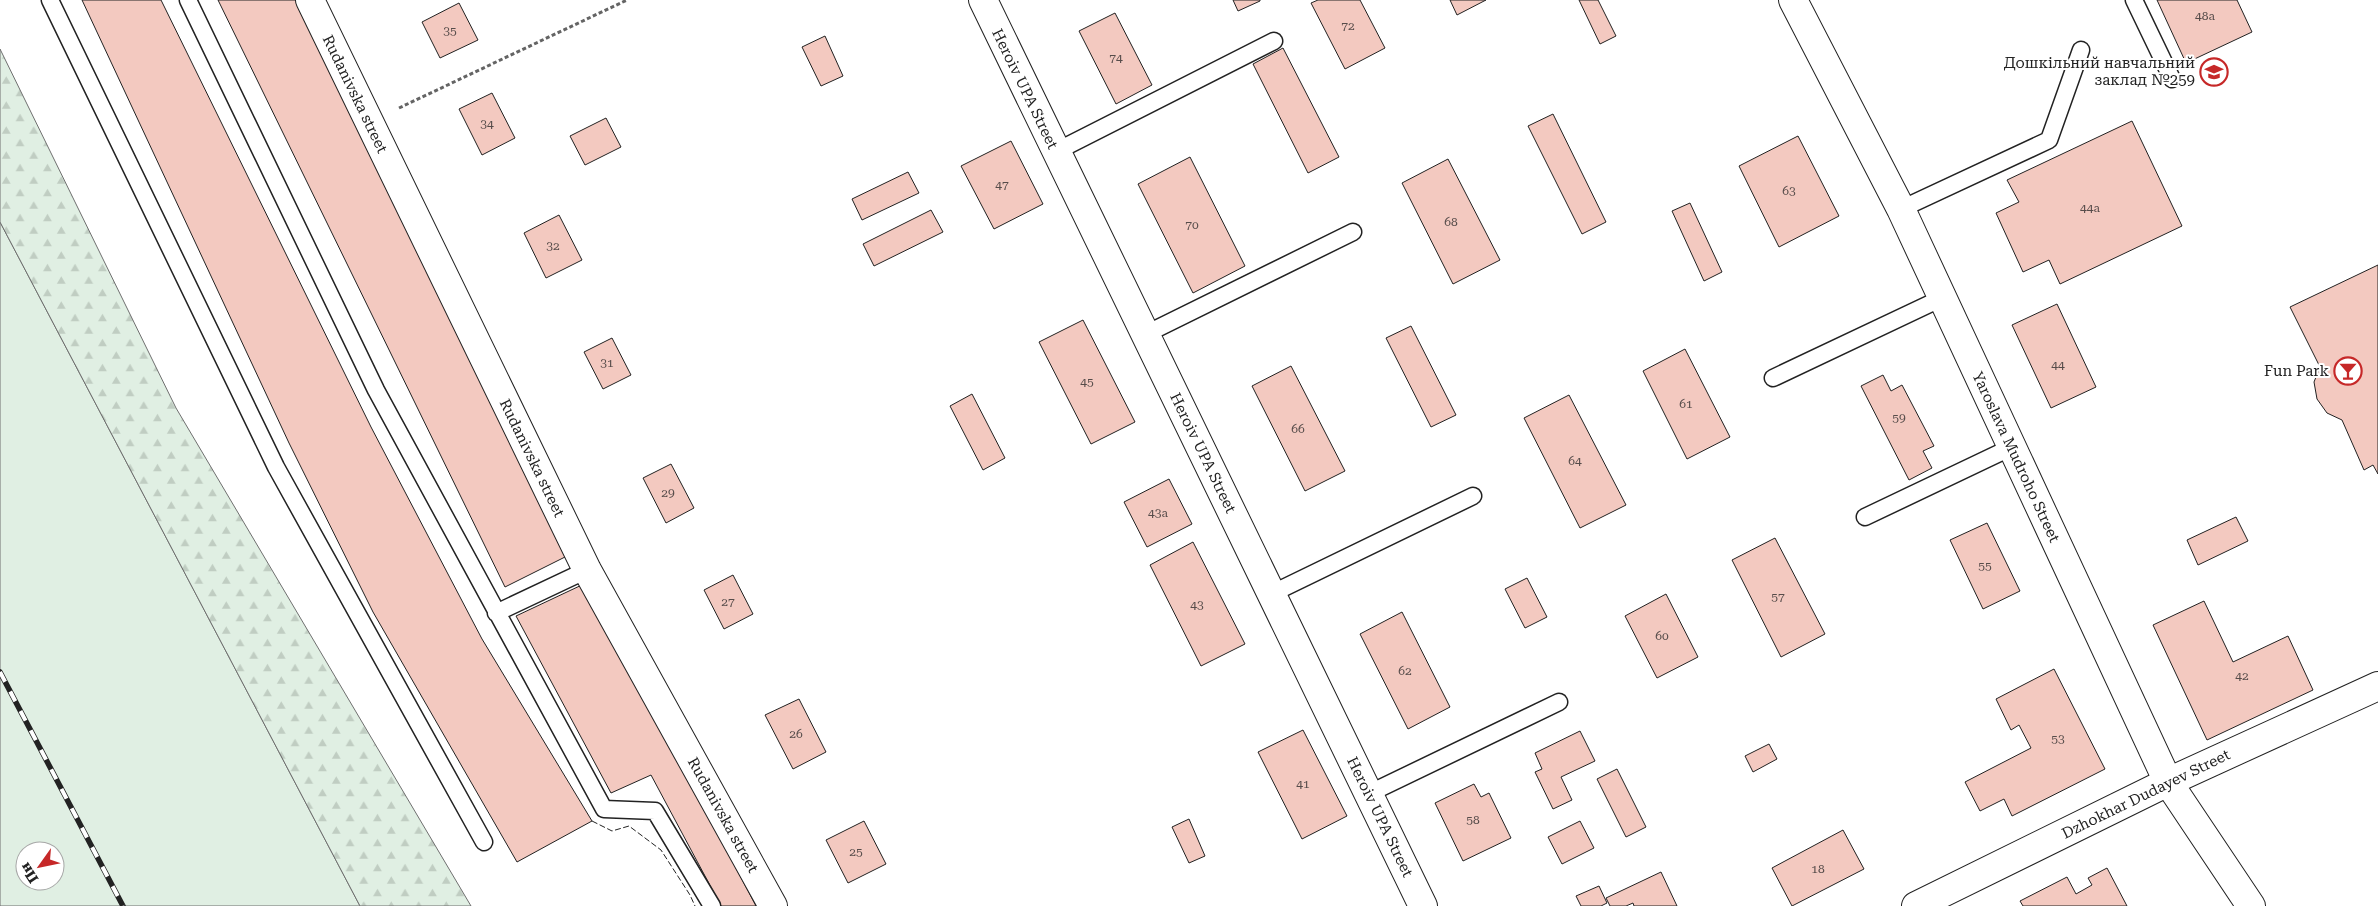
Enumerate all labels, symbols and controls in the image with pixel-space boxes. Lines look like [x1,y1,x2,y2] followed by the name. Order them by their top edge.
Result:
[2195,9,2215,23] house number: 48а
[1341,19,1355,33] house number: 72
[443,24,457,38] house number: 35
[988,26,1062,152] street label: Heroiv UPA Street
[319,32,392,156] street label: Rudanivska street
[1109,51,1123,65] house number: 74
[2004,54,2195,89] place label: Дошкільний навчальний заклад №259
[2199,57,2229,87] school or university icon: Дошкільний навчальний заклад №259
[480,117,494,131] house number: 34
[995,178,1009,192] house number: 47
[1782,184,1796,198] house number: 63
[2080,201,2100,215] house number: 44а
[1444,215,1458,229] house number: 68
[1185,218,1199,232] house number: 70
[546,239,560,253] house number: 32
[600,356,614,370] house number: 31
[2333,356,2363,386] bar icon: Fun Park
[2051,358,2065,372] house number: 44
[2264,362,2329,380] place label: Fun Park
[1968,369,2064,546] street label: Yaroslava Mudroho Street
[1080,375,1094,389] house number: 45
[1166,390,1240,516] street label: Heroiv UPA Street
[496,396,569,520] street label: Rudanivska street
[1679,397,1693,411] house number: 61
[1892,411,1906,425] house number: 59
[1291,422,1305,436] house number: 66
[1568,454,1582,468] house number: 64
[661,486,675,500] house number: 29
[1148,506,1168,520] house number: 43а
[1978,559,1992,573] house number: 55
[1771,590,1785,604] house number: 57
[721,595,735,609] house number: 27
[1190,598,1204,612] house number: 43
[1655,629,1669,643] house number: 60
[1398,664,1412,678] house number: 62
[2235,669,2249,683] house number: 42
[789,727,803,741] house number: 26
[2051,732,2065,746] house number: 53
[2059,745,2233,843] street label: Dzhokhar Dudayev Street
[684,754,762,876] street label: Rudanivska street
[1343,754,1417,880] street label: Heroiv UPA Street
[1296,777,1310,791] house number: 41
[1466,813,1480,827] house number: 58
[15,841,65,891] north arrow
[849,845,863,859] house number: 25
[16,859,42,886] text: Пн
[1811,862,1825,876] house number: 18

